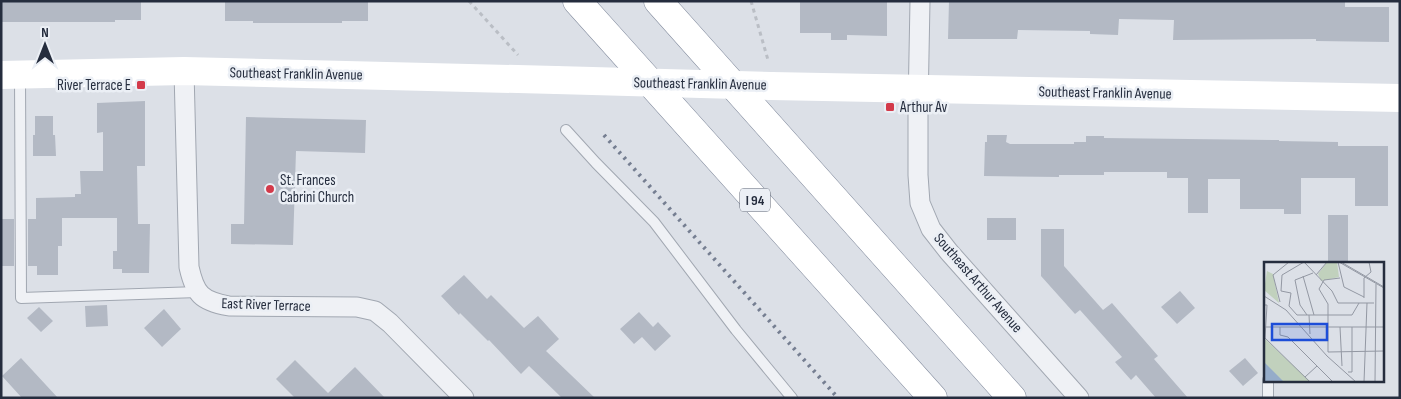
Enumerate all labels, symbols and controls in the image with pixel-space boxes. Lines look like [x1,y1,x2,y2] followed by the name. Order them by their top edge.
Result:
[20,20,70,70] north arrow
[41,24,49,41] text: N
[229,63,363,85] street label: Southeast Franklin Avenue
[633,73,767,95] street label: Southeast Franklin Avenue
[57,76,131,95] place label: River Terrace E
[135,79,147,91] marker: River Terrace E
[1038,82,1172,104] street label: Southeast Franklin Avenue
[899,98,947,117] place label: Arthur Av
[884,101,896,113] marker: Arthur Av
[280,171,354,207] place label: St. Frances Cabrini Church
[264,183,276,195] marker: St. Frances Cabrini Church
[740,188,770,212] road number: I 94
[930,229,1026,337] street label: Southeast Arthur Avenue
[1264,262,1384,382] inset map
[221,294,311,316] street label: East River Terrace

